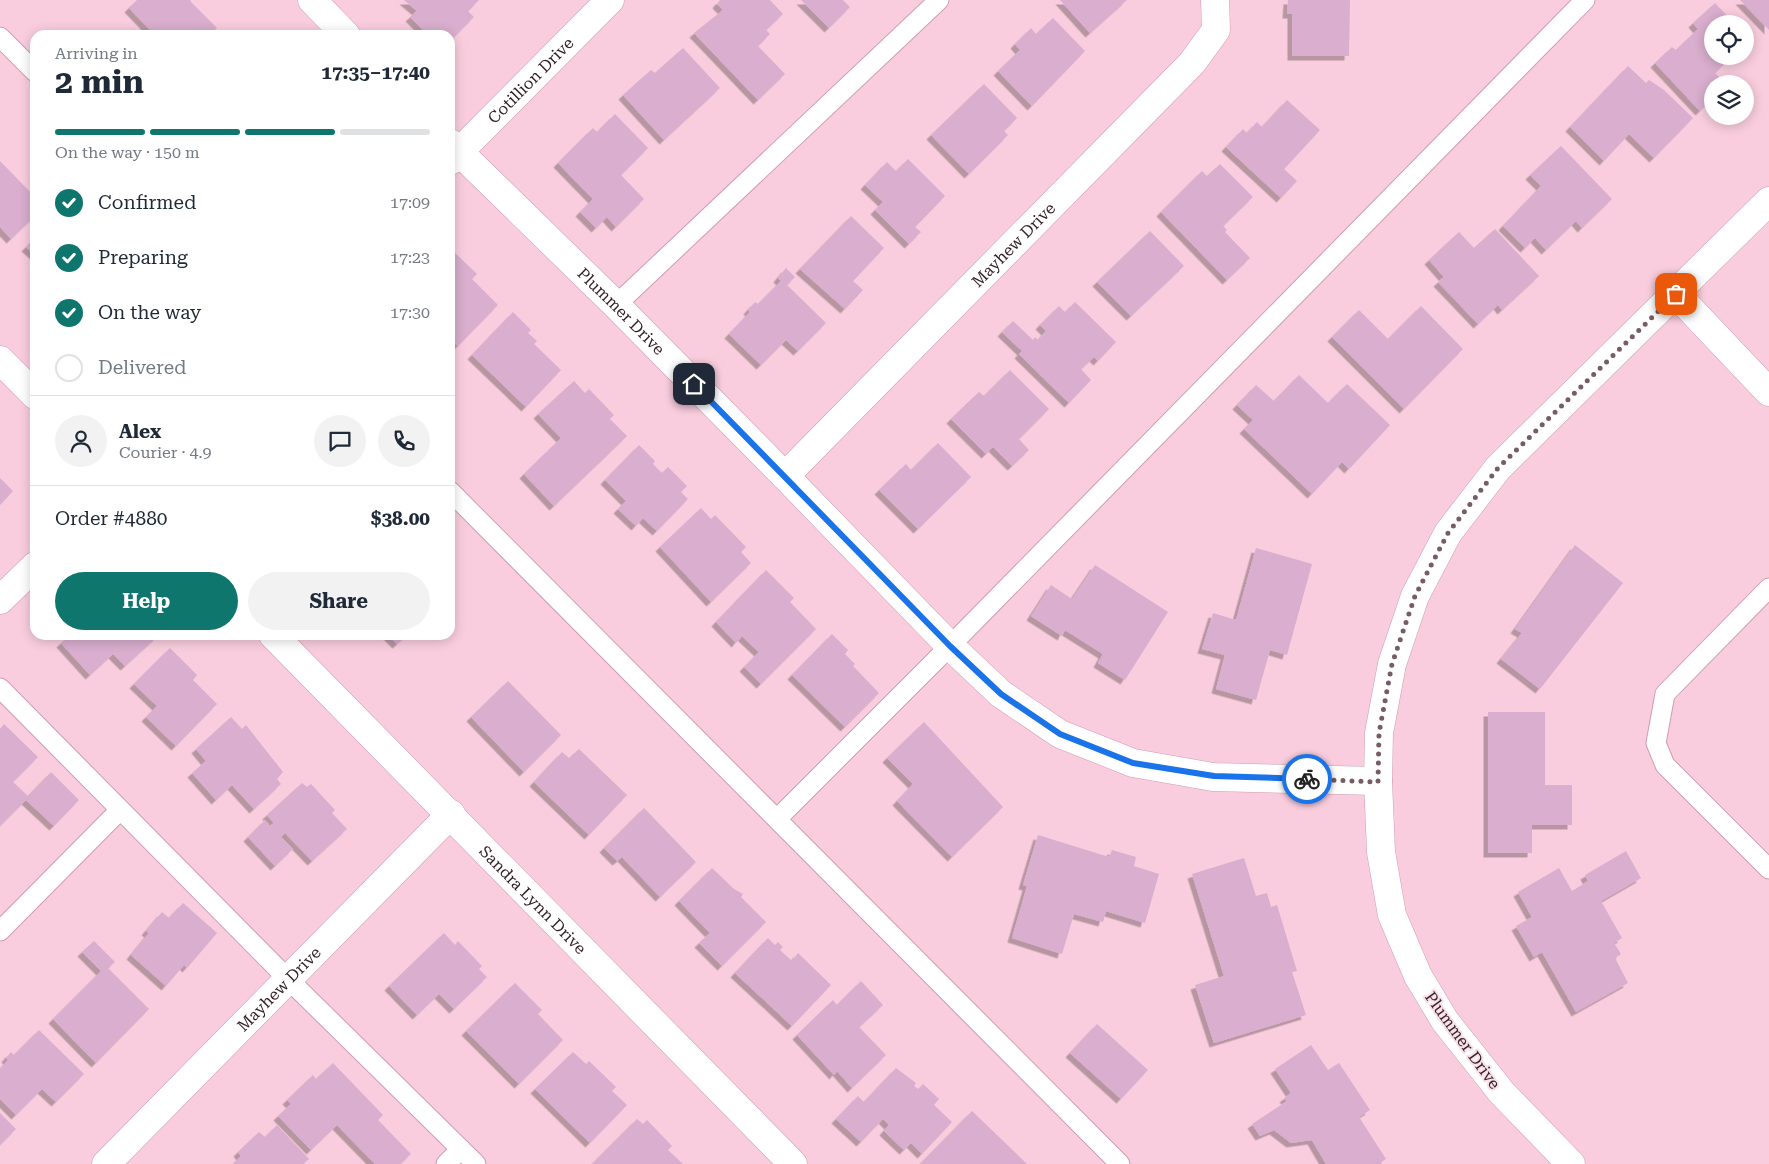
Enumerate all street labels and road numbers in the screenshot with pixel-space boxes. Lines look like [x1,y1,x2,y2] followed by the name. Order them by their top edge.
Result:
[484,33,578,127] street label: Cotillion Drive
[968,199,1059,291] street label: Mayhew Drive
[573,264,669,359] street label: Plummer Drive
[475,842,590,958] street label: Sandra Lynn Drive
[233,943,325,1035] street label: Mayhew Drive
[1421,988,1504,1093] street label: Plummer Drive

